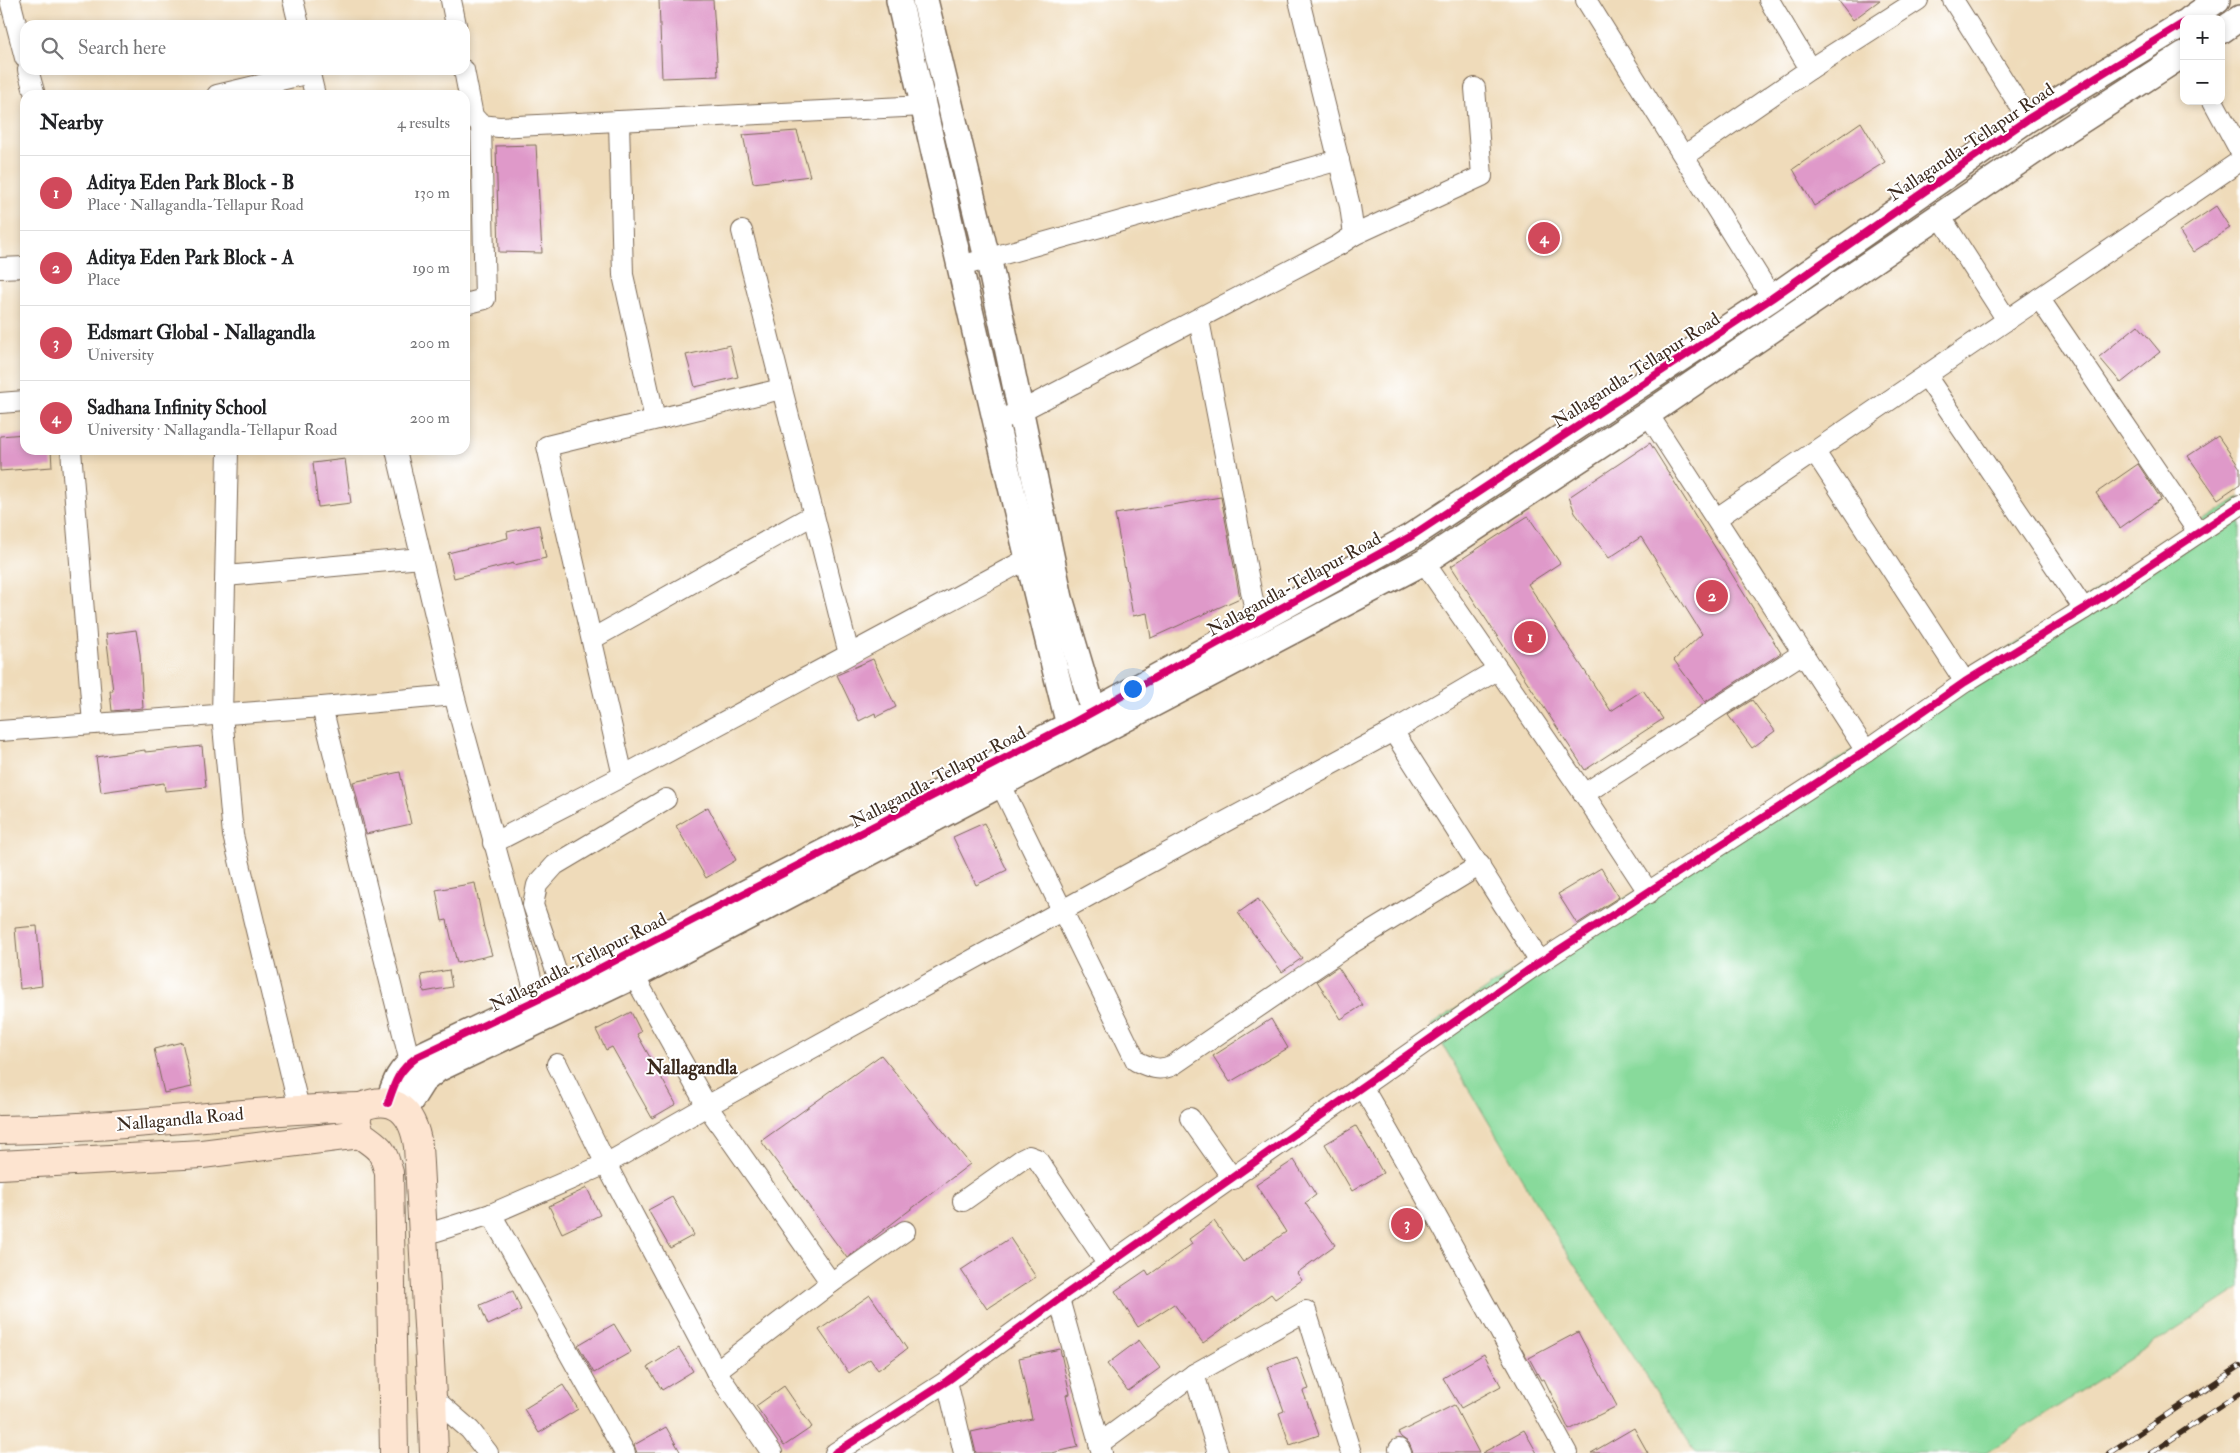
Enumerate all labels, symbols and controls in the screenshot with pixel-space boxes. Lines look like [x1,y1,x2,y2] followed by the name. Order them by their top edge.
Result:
[2180,15,2225,105] map controls
[2180,15,2225,60] button: +
[20,20,470,75] search box
[38,34,66,62] icon: search
[78,36,166,60] text: Search here
[2180,60,2225,105] button: −
[1884,78,2059,207] street label: Nallagandla-Tellapur Road
[40,109,103,136] text: Nearby
[397,113,450,133] text: 4 results
[87,171,295,195] text: Aditya Eden Park Block - B
[53,183,59,203] text: 1
[414,183,450,203] text: 130 m
[87,195,304,215] text: Place · Nallagandla-Tellapur Road
[1528,219,1560,257] pin: 4
[87,246,294,270] text: Aditya Eden Park Block - A
[52,258,60,278] text: 2
[412,258,450,278] text: 190 m
[87,270,120,290] text: Place
[1548,307,1725,433] street label: Nallagandla-Tellapur Road
[87,321,315,345] text: Edsmart Global - Nallagandla
[53,333,59,353] text: 3
[410,333,450,353] text: 200 m
[87,345,154,365] text: University
[87,396,267,420] text: Sadhana Infinity School
[52,408,60,428] text: 4
[410,408,450,428] text: 200 m
[87,420,337,440] text: University · Nallagandla-Tellapur Road
[1203,527,1385,642] street label: Nallagandla-Tellapur Road
[1696,577,1728,615] pin: 2
[1514,618,1546,656] pin: 1
[1120,676,1146,702] your location
[847,721,1030,833] street label: Nallagandla-Tellapur Road
[486,908,671,1017] street label: Nallagandla-Tellapur Road
[646,1056,739,1081] district label: Nallagandla
[116,1102,245,1137] street label: Nallagandla Road
[1391,1205,1423,1243] pin: 3

